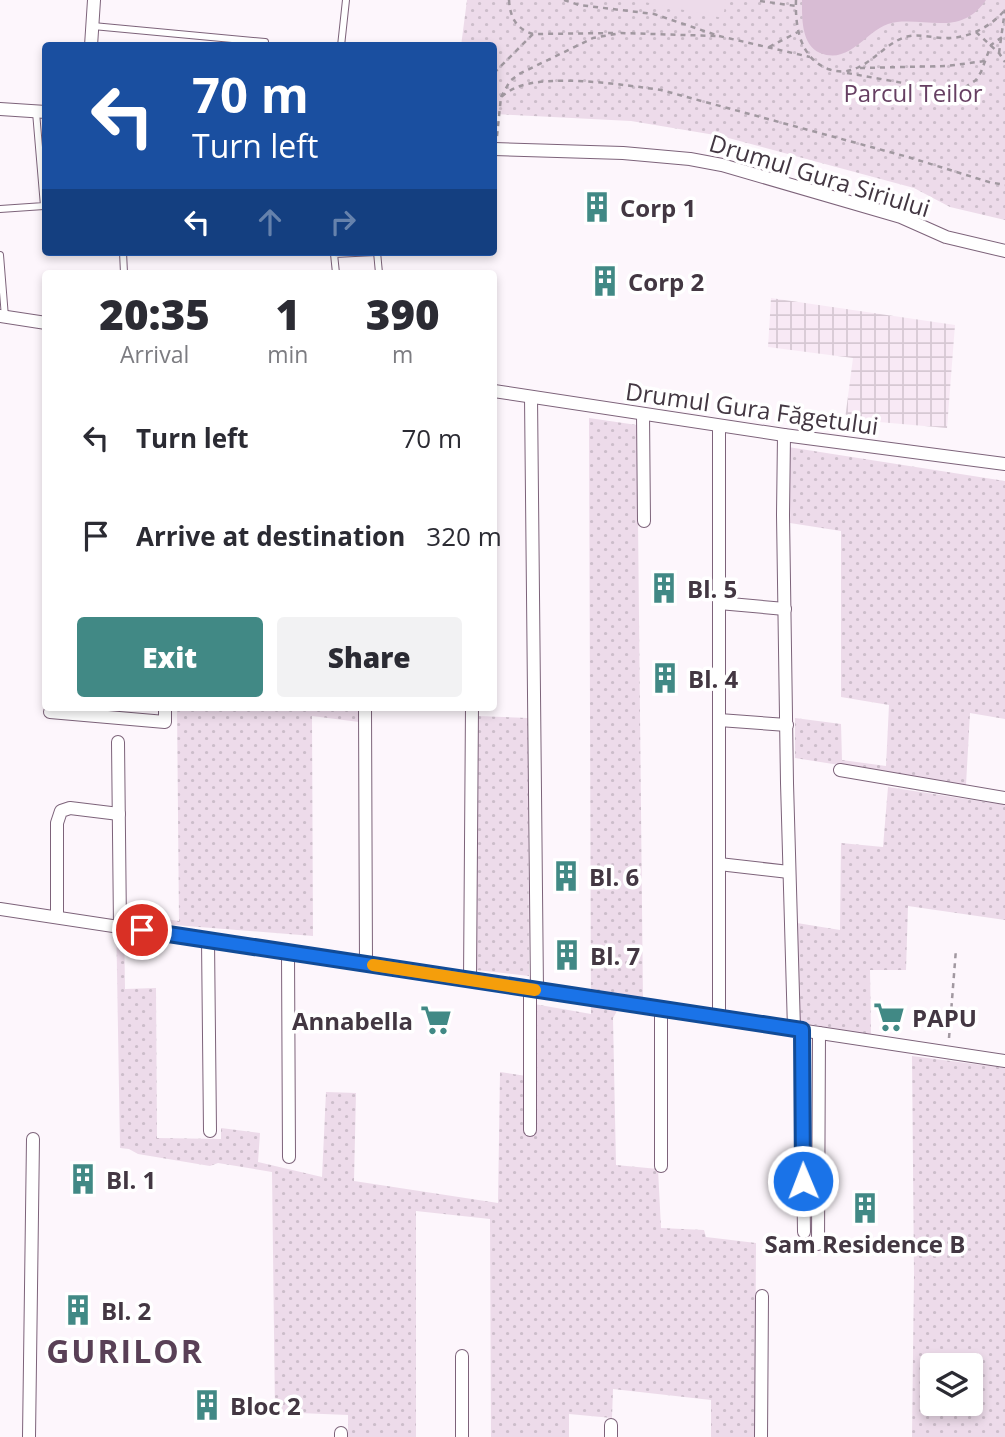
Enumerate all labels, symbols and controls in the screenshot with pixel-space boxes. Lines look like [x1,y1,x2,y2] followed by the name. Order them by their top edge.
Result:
[192,61,309,127] text: 70 m
[77,70,168,161] icon: left
[843,76,983,109] park label: Parcul Teilor
[192,124,318,167] text: Turn left
[706,126,934,224] street label: Drumul Gura Siriului
[580,190,614,224] building icon: Corp 1
[620,191,696,224] place label: Corp 1
[178,203,216,241] icon: left
[251,203,289,241] icon: ahead
[324,203,362,241] icon: right
[588,264,622,298] building icon: Corp 2
[628,265,704,298] place label: Corp 2
[99,285,210,342] text: 20:35
[276,285,300,342] text: 1
[366,285,440,342] text: 390
[120,338,189,370] text: Arrival
[267,338,308,370] text: min
[392,338,413,370] text: m
[623,374,881,442] street label: Drumul Gura Făgetului
[77,419,115,457] icon: left
[136,420,248,456] text: Turn left
[401,420,462,456] text: 70 m
[77,517,115,555] icon: arrive
[136,518,405,554] text: Arrive at destination
[426,518,502,554] text: 320 m
[647,571,681,605] building icon: Bl. 5
[687,572,737,605] place label: Bl. 5
[77,617,263,697] button: Exit
[277,617,462,697] button: Share
[648,661,682,695] building icon: Bl. 4
[688,662,739,695] place label: Bl. 4
[549,859,583,893] building icon: Bl. 6
[589,860,639,893] place label: Bl. 6
[112,900,172,960] pin
[123,911,161,949] icon: arrive
[550,938,584,972] building icon: Bl. 7
[590,939,640,972] place label: Bl. 7
[872,1000,906,1034] supermarket icon: PAPU
[912,1001,977,1034] place label: PAPU
[419,1003,453,1037] supermarket icon: Annabella
[292,1004,413,1037] place label: Annabella
[766,1144,840,1218] position arrow
[66,1162,100,1196] building icon: Bl. 1
[106,1163,156,1196] place label: Bl. 1
[848,1191,882,1225] building icon: Sam Residence B
[765,1227,965,1260] place label: Sam Residence B
[61,1293,95,1327] building icon: Bl. 2
[101,1294,151,1327] place label: Bl. 2
[46,1329,204,1372] district label: GURILOR
[920,1353,983,1416] map controls
[920,1353,983,1416] button: layers
[190,1388,224,1422] building icon: Bloc 2
[230,1389,301,1422] place label: Bloc 2

